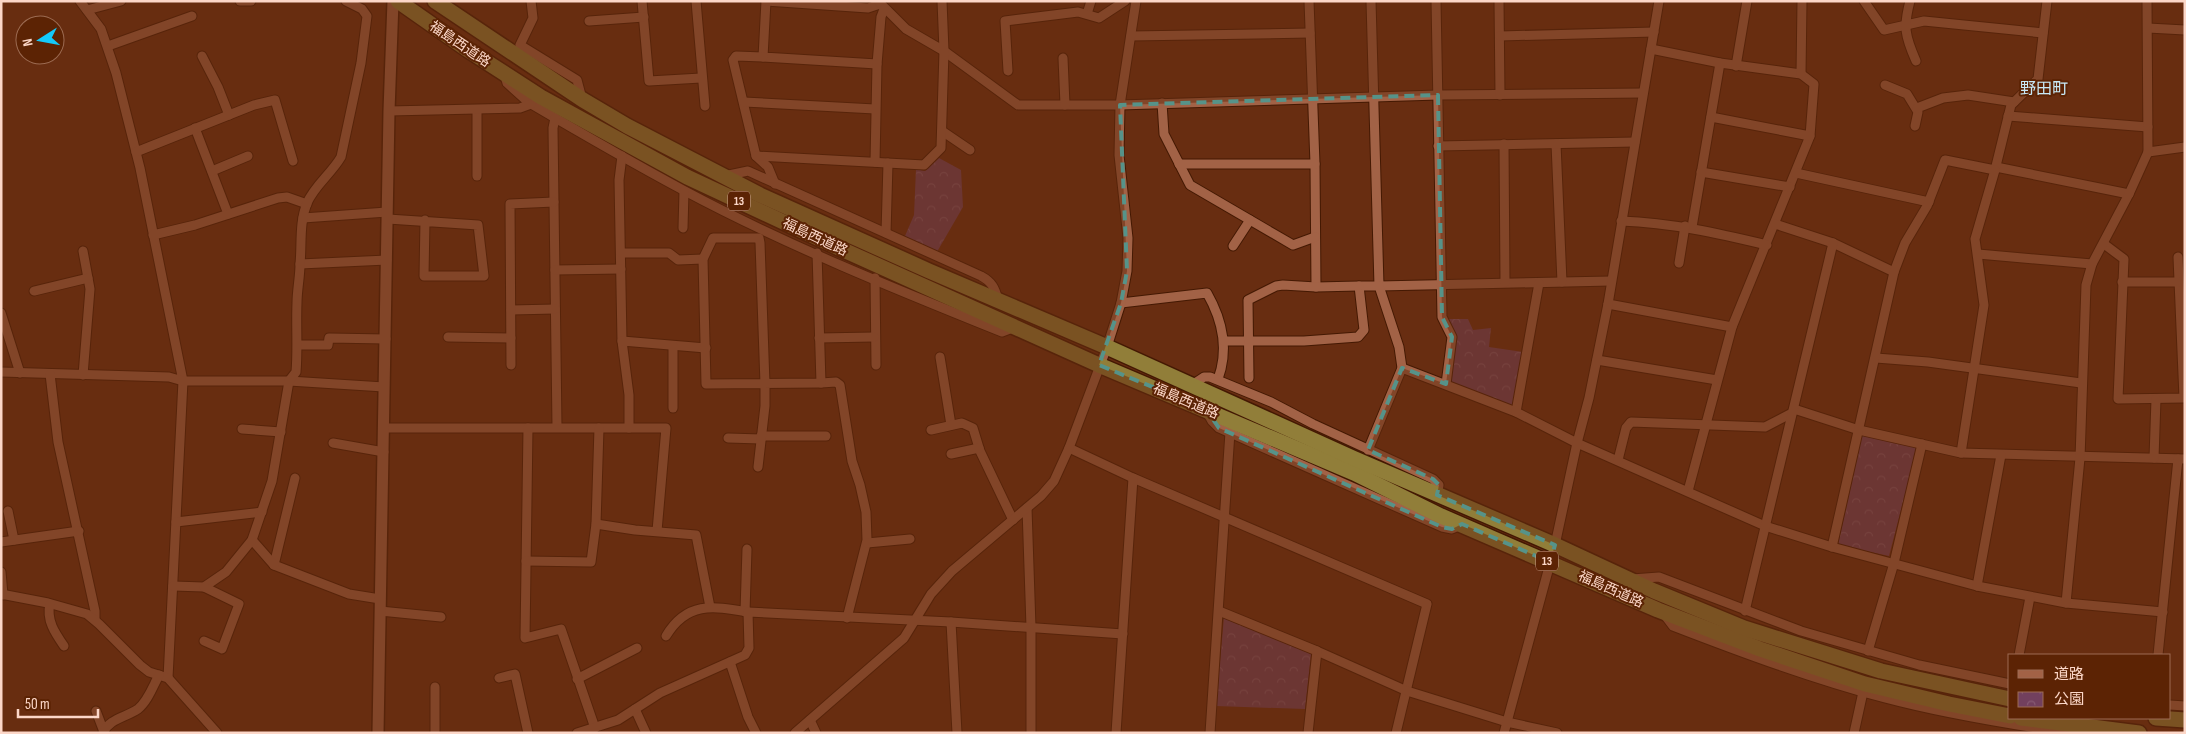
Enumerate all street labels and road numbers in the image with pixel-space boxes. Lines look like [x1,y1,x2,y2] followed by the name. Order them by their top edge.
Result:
[426,17,494,71] street label: 福島西道路
[728,192,750,210] road number: 13
[780,215,850,259] street label: 福島西道路
[1150,380,1222,422] street label: 福島西道路
[1536,552,1558,570] road number: 13
[1576,567,1646,611] street label: 福島西道路

